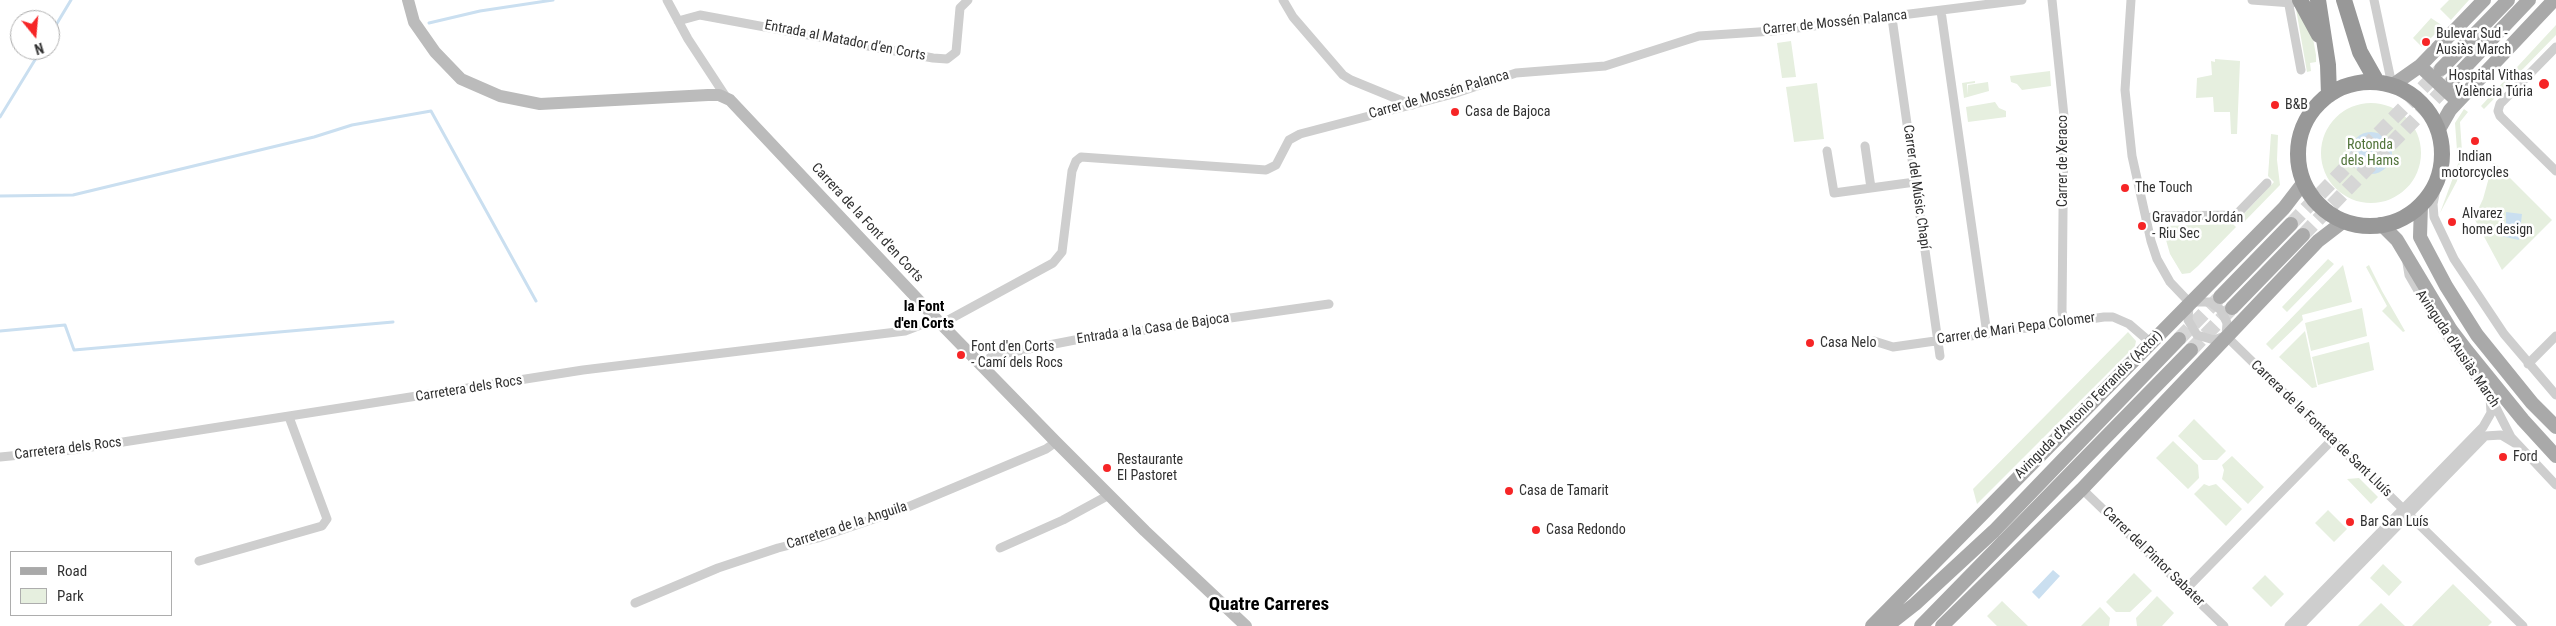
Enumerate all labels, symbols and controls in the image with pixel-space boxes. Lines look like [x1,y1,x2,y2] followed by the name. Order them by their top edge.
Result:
[1762,7,1908,39] street label: Carrer de Mossén Palanca
[10,10,60,60] north arrow
[763,17,927,65] street label: Entrada al Matador d'en Corts
[2436,26,2511,58] place label: Bulevar Sud - Ausiàs March
[2420,36,2432,48] marker: Bulevar Sud - Ausiàs March
[33,39,46,57] text: N
[1367,67,1511,123] street label: Carrer de Mossén Palanca
[2448,68,2533,100] place label: Hospital Vithas València Túria
[2537,77,2551,91] marker: Hospital Vithas València Túria
[2285,97,2308,113] place label: B&B
[2269,99,2281,111] marker: B&B
[1465,104,1550,120] place label: Casa de Bajoca
[1449,106,1461,118] marker: Casa de Bajoca
[2055,115,2071,207] street label: Carrer de Xeraco
[1899,124,1933,250] street label: Carrer del Músic Chapí
[2469,135,2481,147] marker: Indian motorcycles
[2341,137,2399,170] park label: Rotonda dels Hams
[2441,149,2509,182] place label: Indian motorcycles
[807,160,927,286] street label: Carrera de la Font d'en Corts
[2135,180,2192,196] place label: The Touch
[2119,182,2131,194] marker: The Touch
[2462,206,2533,238] place label: Alvarez home design
[2152,210,2243,242] place label: Gravador Jordán - Riu Sec
[2446,216,2458,228] marker: Alvarez home design
[2136,220,2148,232] marker: Gravador Jordán - Riu Sec
[2411,287,2503,411] street label: Avinguda d'Ausiàs March
[894,298,954,333] district label: la Font d'en Corts
[1076,310,1230,348] street label: Entrada a la Casa de Bajoca
[1936,310,2096,348] street label: Carrer de Mari Pepa Colomer
[2012,328,2166,482] street label: Avinguda d'Antonio Ferrandis (Actor)
[1820,335,1876,351] place label: Casa Nelo
[1804,337,1816,349] marker: Casa Nelo
[971,339,1063,372] place label: Font d'en Corts - Camí dels Rocs
[955,349,967,361] marker: Font d'en Corts - Camí dels Rocs
[2247,357,2395,501] street label: Carrera de la Fonteta de Sant Lluís
[414,372,524,406] street label: Carretera dels Rocs
[13,434,123,464] street label: Carretera dels Rocs
[2513,449,2538,465] place label: Ford
[2497,451,2509,463] marker: Ford
[1117,452,1183,484] place label: Restaurante El Pastoret
[1101,462,1113,474] marker: Restaurante El Pastoret
[1519,483,1609,499] place label: Casa de Tamarit
[1503,485,1515,497] marker: Casa de Tamarit
[785,499,909,553] street label: Carretera de la Anguila
[2098,504,2208,610] street label: Carrer del Pintor Sabater
[2360,514,2429,530] place label: Bar San Luís
[2344,516,2356,528] marker: Bar San Luís
[1546,522,1626,538] place label: Casa Redondo
[1530,524,1542,536] marker: Casa Redondo
[10,551,172,616] legend
[57,562,87,580] text: Road
[57,587,84,605] text: Park
[1209,594,1329,616] district label: Quatre Carreres

